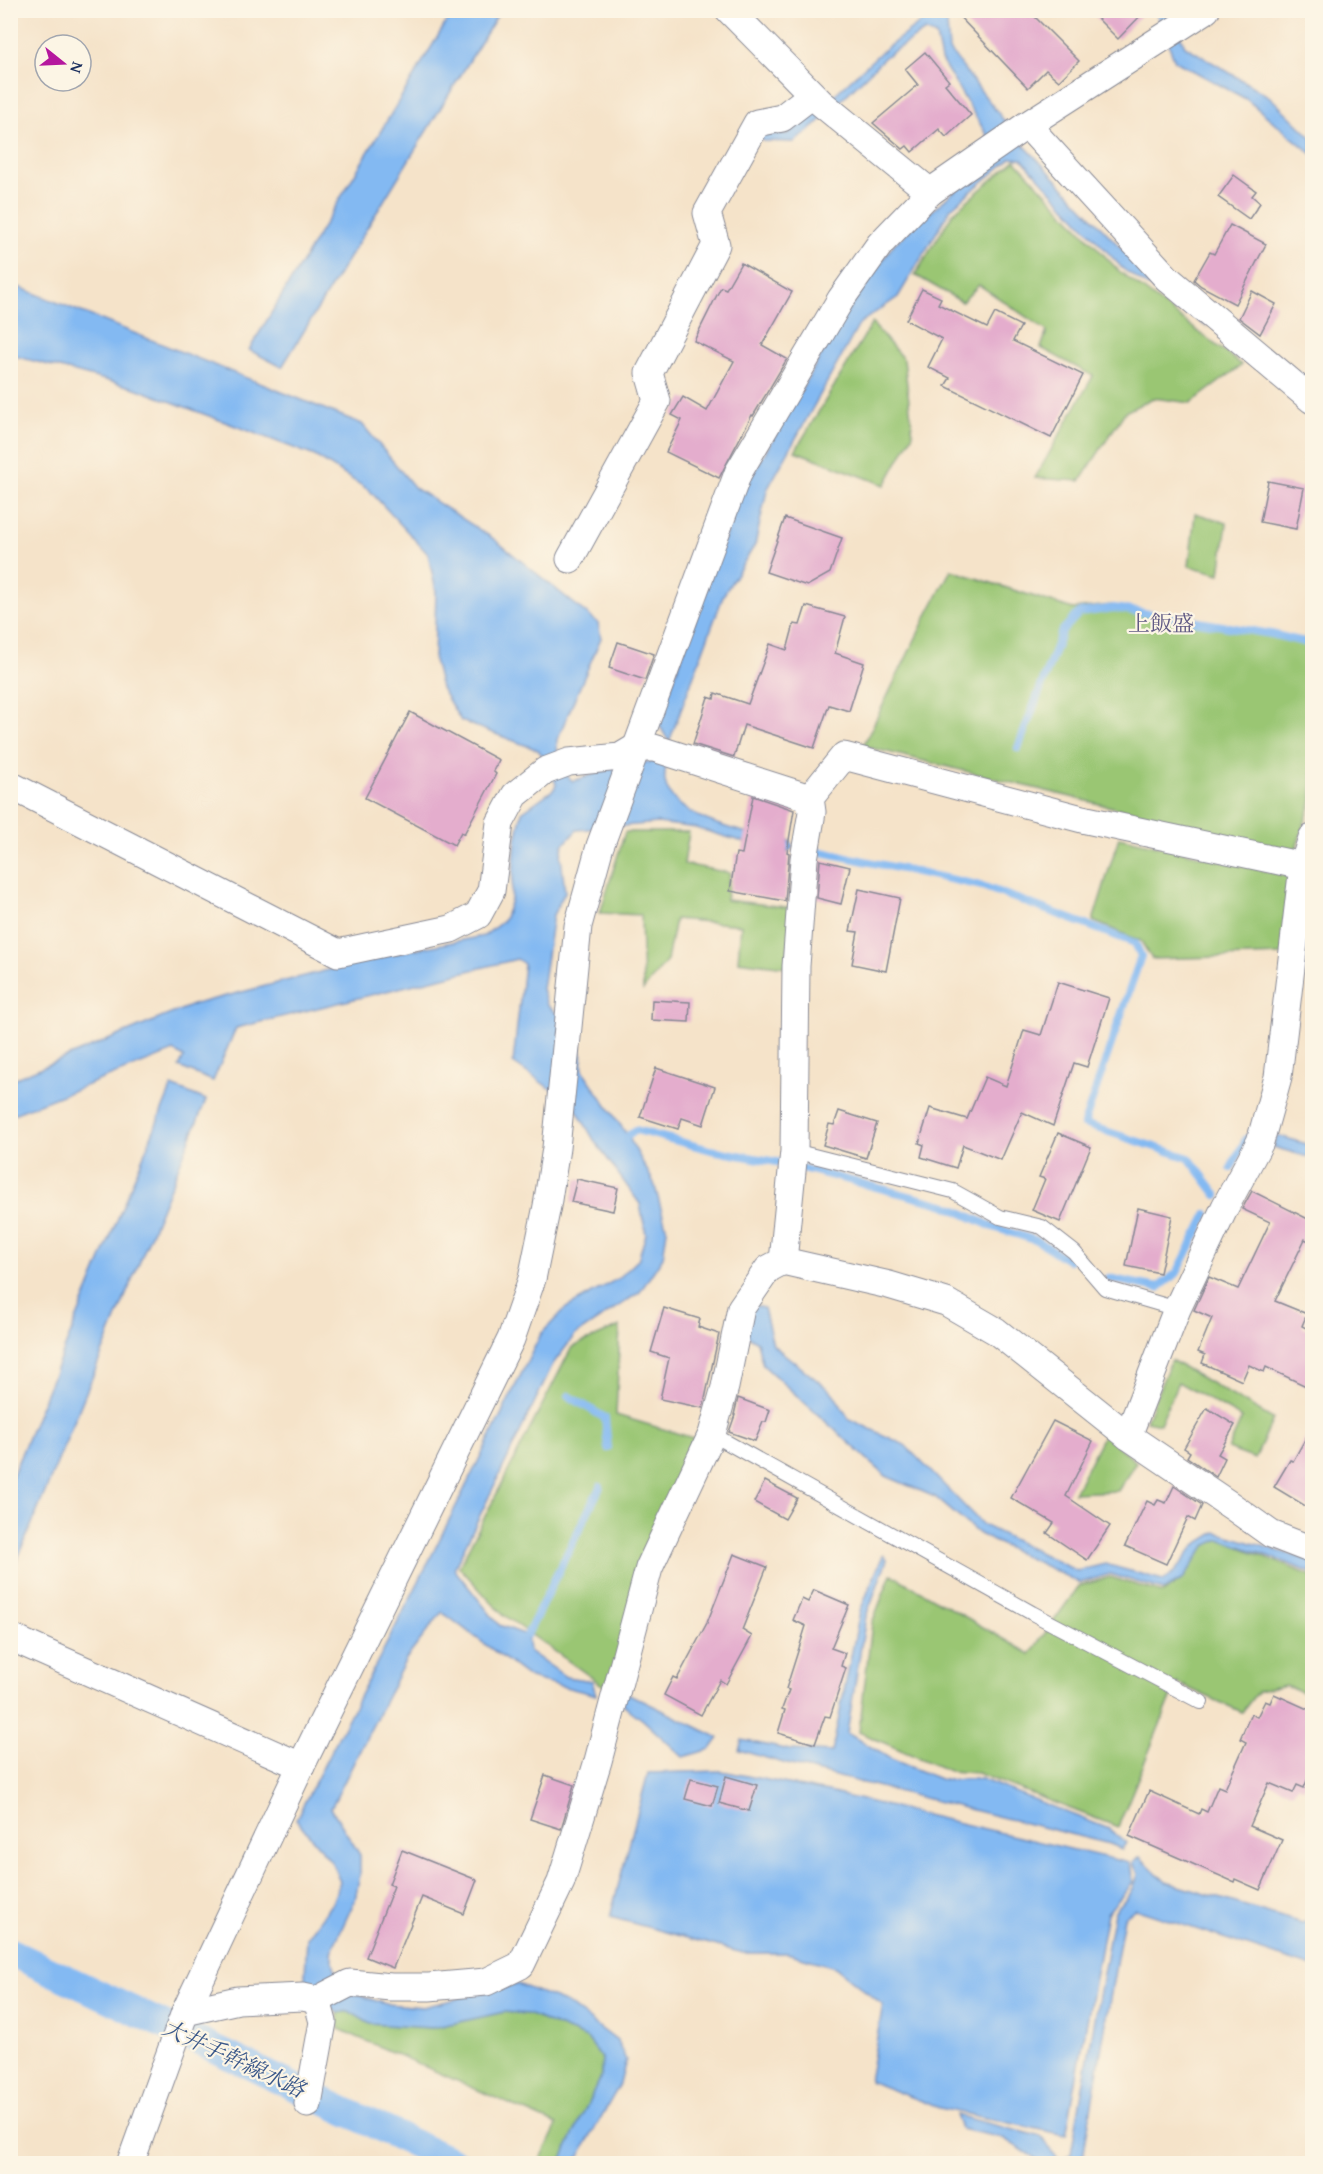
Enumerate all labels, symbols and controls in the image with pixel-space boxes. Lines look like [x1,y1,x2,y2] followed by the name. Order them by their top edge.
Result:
[33,33,93,93] north arrow
[64,59,90,77] text: N
[1128,607,1194,639] district label: 上飯盛
[157,2011,312,2106] water label: 大井手幹線水路

